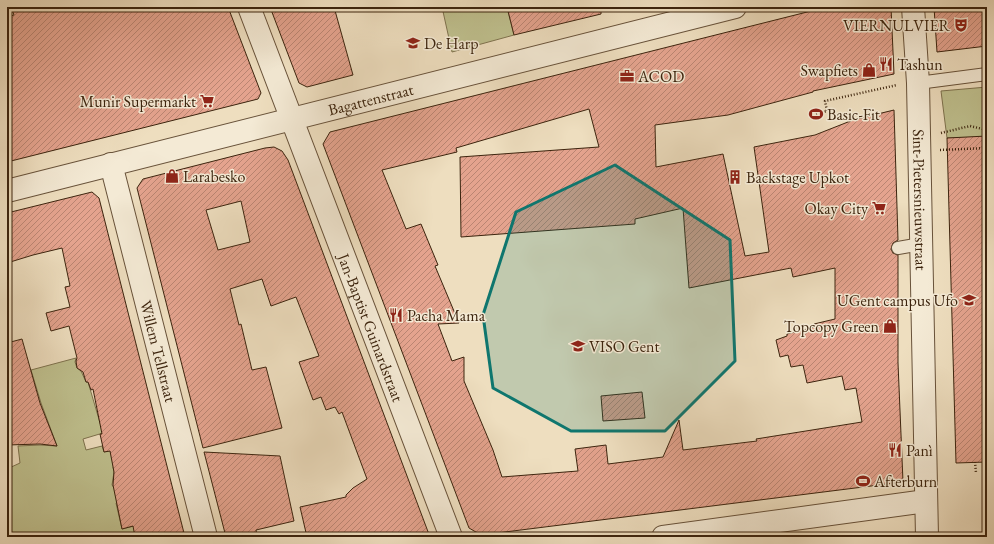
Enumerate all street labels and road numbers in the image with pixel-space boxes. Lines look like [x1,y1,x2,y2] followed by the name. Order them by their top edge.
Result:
[326,78,415,120] street label: Bagattenstraat
[908,129,932,271] street label: Sint-Pietersnieuwstraat
[333,249,409,405] street label: Jan-Baptist Guinardstraat
[136,298,182,404] street label: Willem Tellstraat

